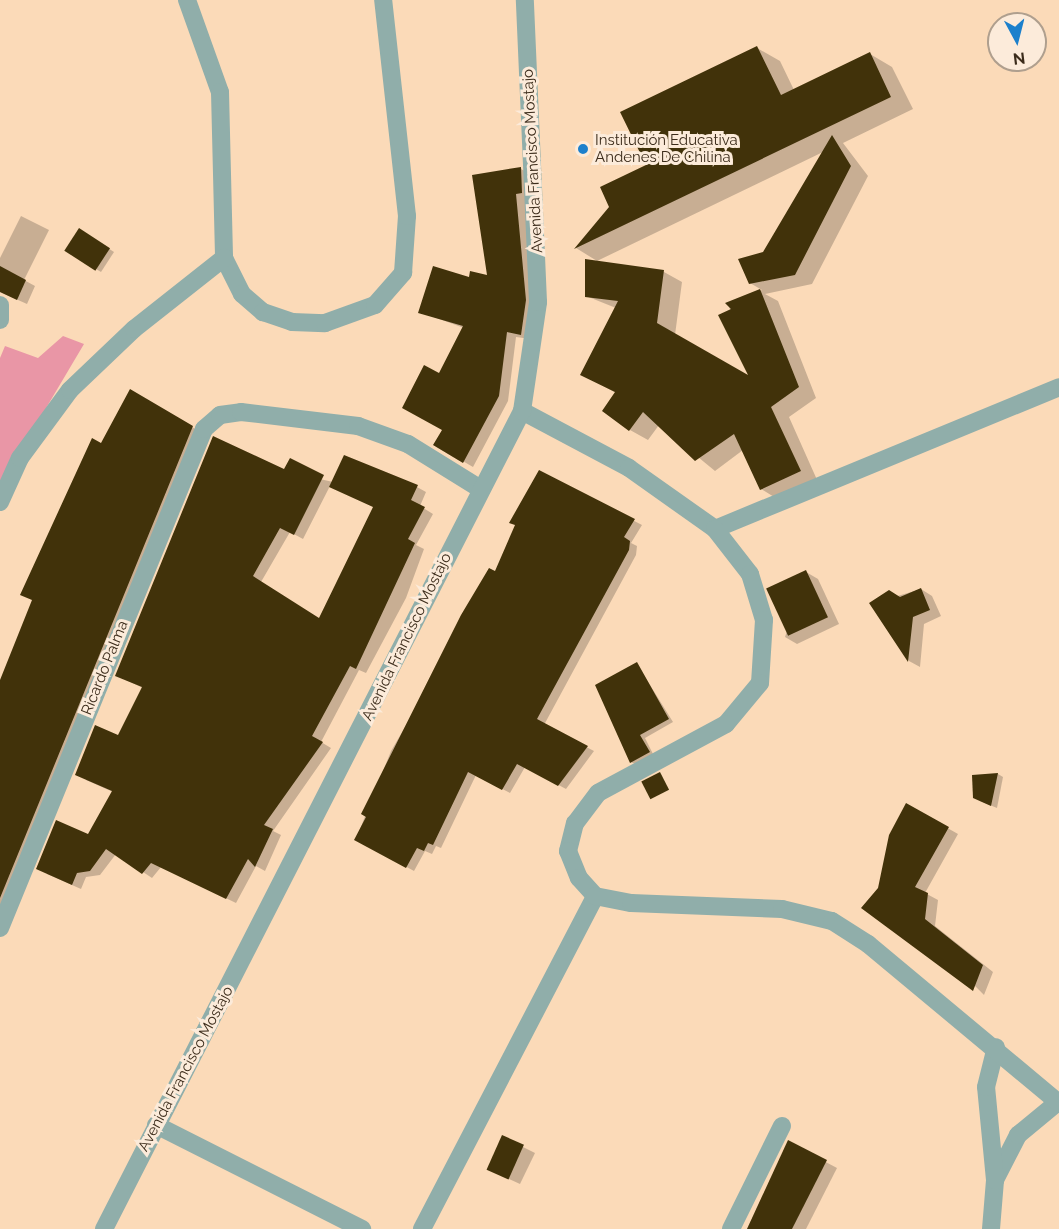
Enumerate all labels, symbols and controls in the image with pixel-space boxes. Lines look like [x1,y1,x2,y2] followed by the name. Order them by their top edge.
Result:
[987,12,1047,72] north arrow
[1012,48,1026,69] text: N
[519,69,547,253] street label: Avenida Francisco Mostajo
[595,131,738,166] place label: Institución Educativa Andenes De Chilina
[576,142,590,156] marker: Institución Educativa Andenes De Chilina
[359,550,455,724] street label: Avenida Francisco Mostajo
[78,618,132,718] street label: Ricardo Palma
[135,983,237,1155] street label: Avenida Francisco Mostajo

